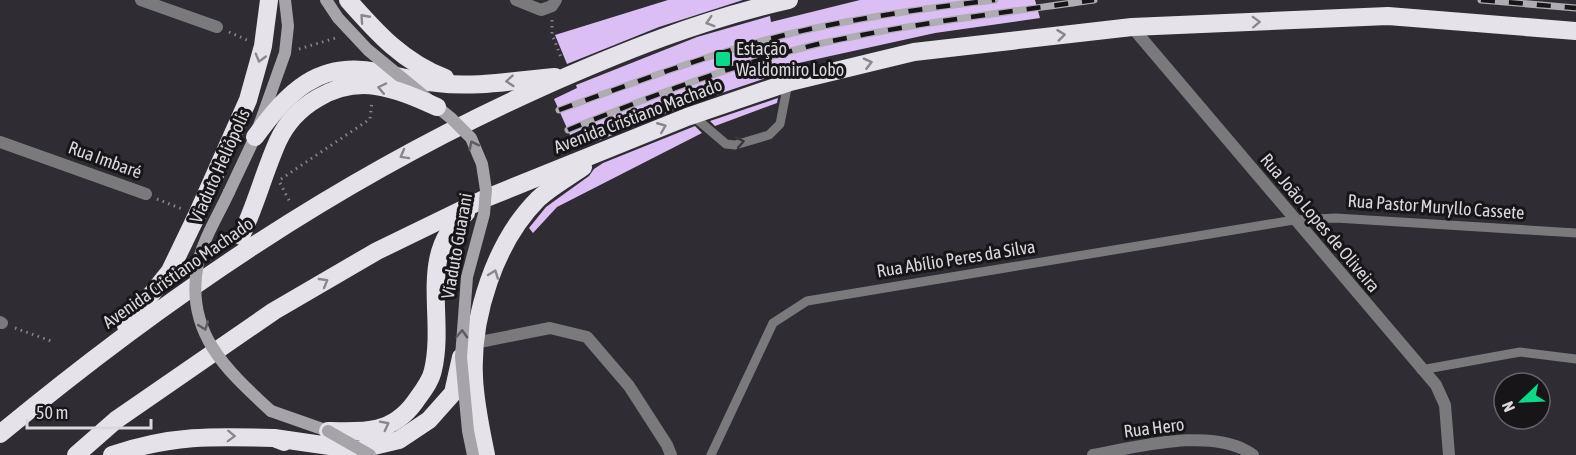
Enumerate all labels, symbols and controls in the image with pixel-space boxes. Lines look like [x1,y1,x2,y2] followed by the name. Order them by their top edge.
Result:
[360,15,371,25] one-way arrow
[705,15,716,27] one-way arrow
[1251,15,1260,28] one-way arrow
[1057,29,1066,42] one-way arrow
[736,38,844,80] place label: Estação Waldomiro Lobo
[714,50,732,68] marker: Estação Waldomiro Lobo
[255,52,267,63] one-way arrow
[863,58,873,71] one-way arrow
[506,74,515,87] one-way arrow
[551,74,725,157] street label: Avenida Cristiano Machado
[377,82,387,95] one-way arrow
[185,105,254,226] street label: Viaduto Heliópolis
[656,122,667,134] one-way arrow
[734,136,744,149] one-way arrow
[66,137,145,182] street label: Rua Imbaré
[469,140,480,151] one-way arrow
[400,148,410,159] one-way arrow
[1256,149,1384,296] street label: Rua João Lopes de Oliveira
[1347,190,1525,223] street label: Rua Pastor Muryllo Cassete
[437,191,476,301] street label: Viaduto Guarani
[98,213,257,332] street label: Avenida Cristiano Machado
[875,236,1037,281] street label: Rua Abílio Peres da Silva
[486,269,499,280] one-way arrow
[318,277,328,289] one-way arrow
[196,320,209,331] one-way arrow
[456,330,468,339] one-way arrow
[1492,371,1552,431] north arrow
[27,392,152,430] scale bar
[1498,399,1518,415] text: N
[36,402,68,423] text: 50 m
[1122,413,1185,442] street label: Rua Hero
[379,421,390,433] one-way arrow
[227,430,236,443] one-way arrow

